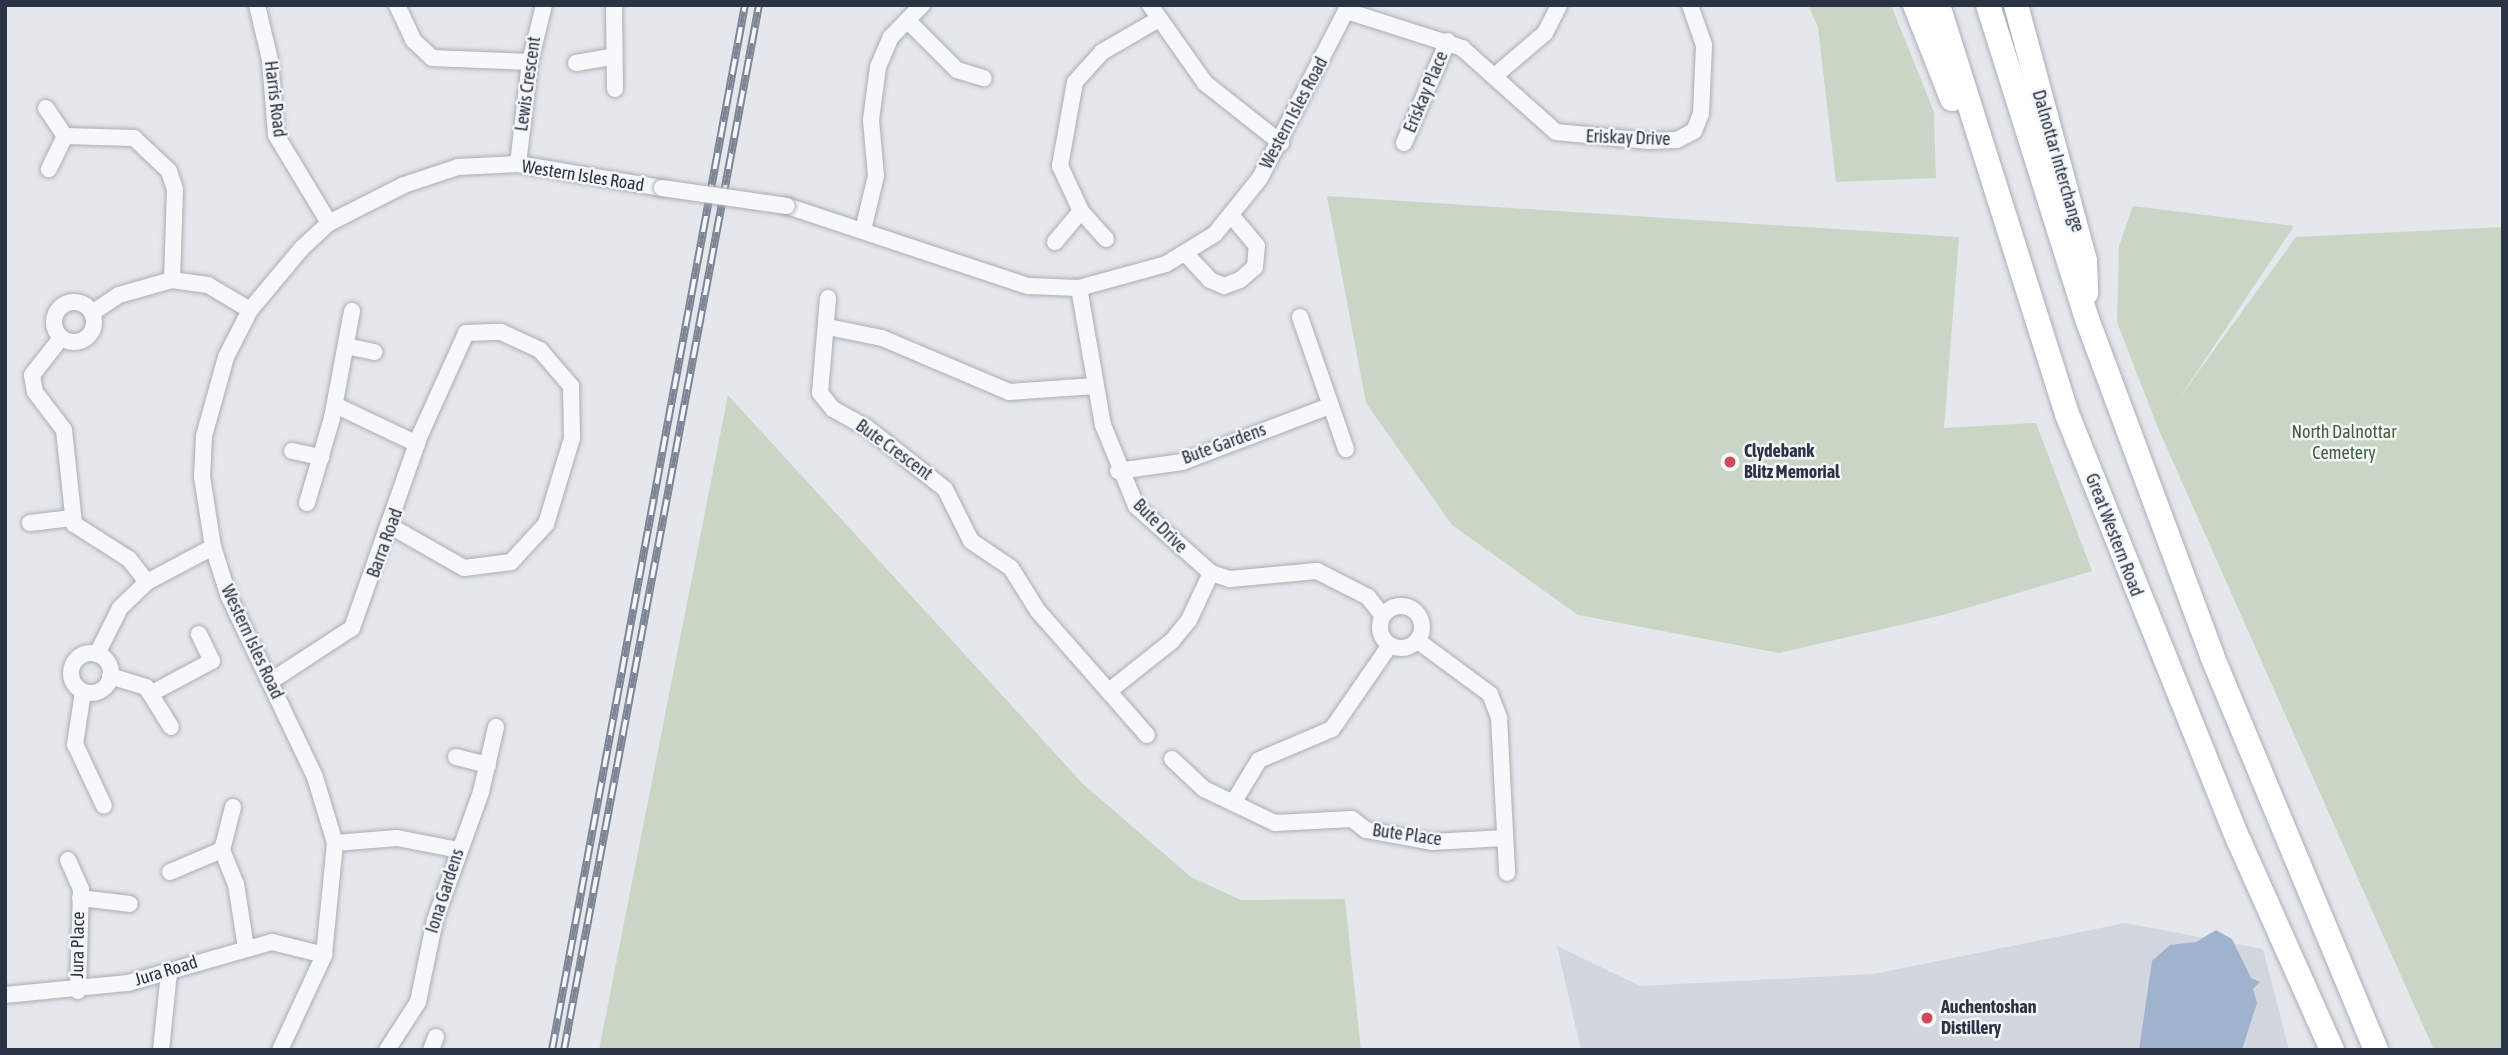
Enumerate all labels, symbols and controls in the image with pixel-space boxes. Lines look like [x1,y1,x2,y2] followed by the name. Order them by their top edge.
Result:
[511,35,545,133] street label: Lewis Crescent
[1399,48,1453,136] street label: Eriskay Place
[1255,53,1333,173] street label: Western Isles Road
[260,60,290,138] street label: Harris Road
[2027,87,2089,235] street label: Dalnottar Interchange
[1585,126,1671,150] street label: Eriskay Drive
[520,156,646,196] street label: Western Isles Road
[851,415,937,485] street label: Bute Crescent
[1179,419,1269,469] street label: Bute Gardens
[2291,422,2397,464] park label: North Dalnottar Cemetery
[1744,441,1840,484] place label: Clydebank Blitz Memorial
[1722,454,1738,470] marker: Clydebank Blitz Memorial
[2081,470,2147,600] street label: Great Western Road
[1128,494,1192,558] street label: Bute Drive
[362,505,408,581] street label: Barra Road
[216,581,288,703] street label: Western Isles Road
[1371,819,1443,851] street label: Bute Place
[421,846,469,936] street label: Iona Gardens
[67,911,89,979] street label: Jura Place
[132,951,200,991] street label: Jura Road
[1941,997,2036,1040] place label: Auchentoshan Distillery
[1919,1010,1935,1026] marker: Auchentoshan Distillery

